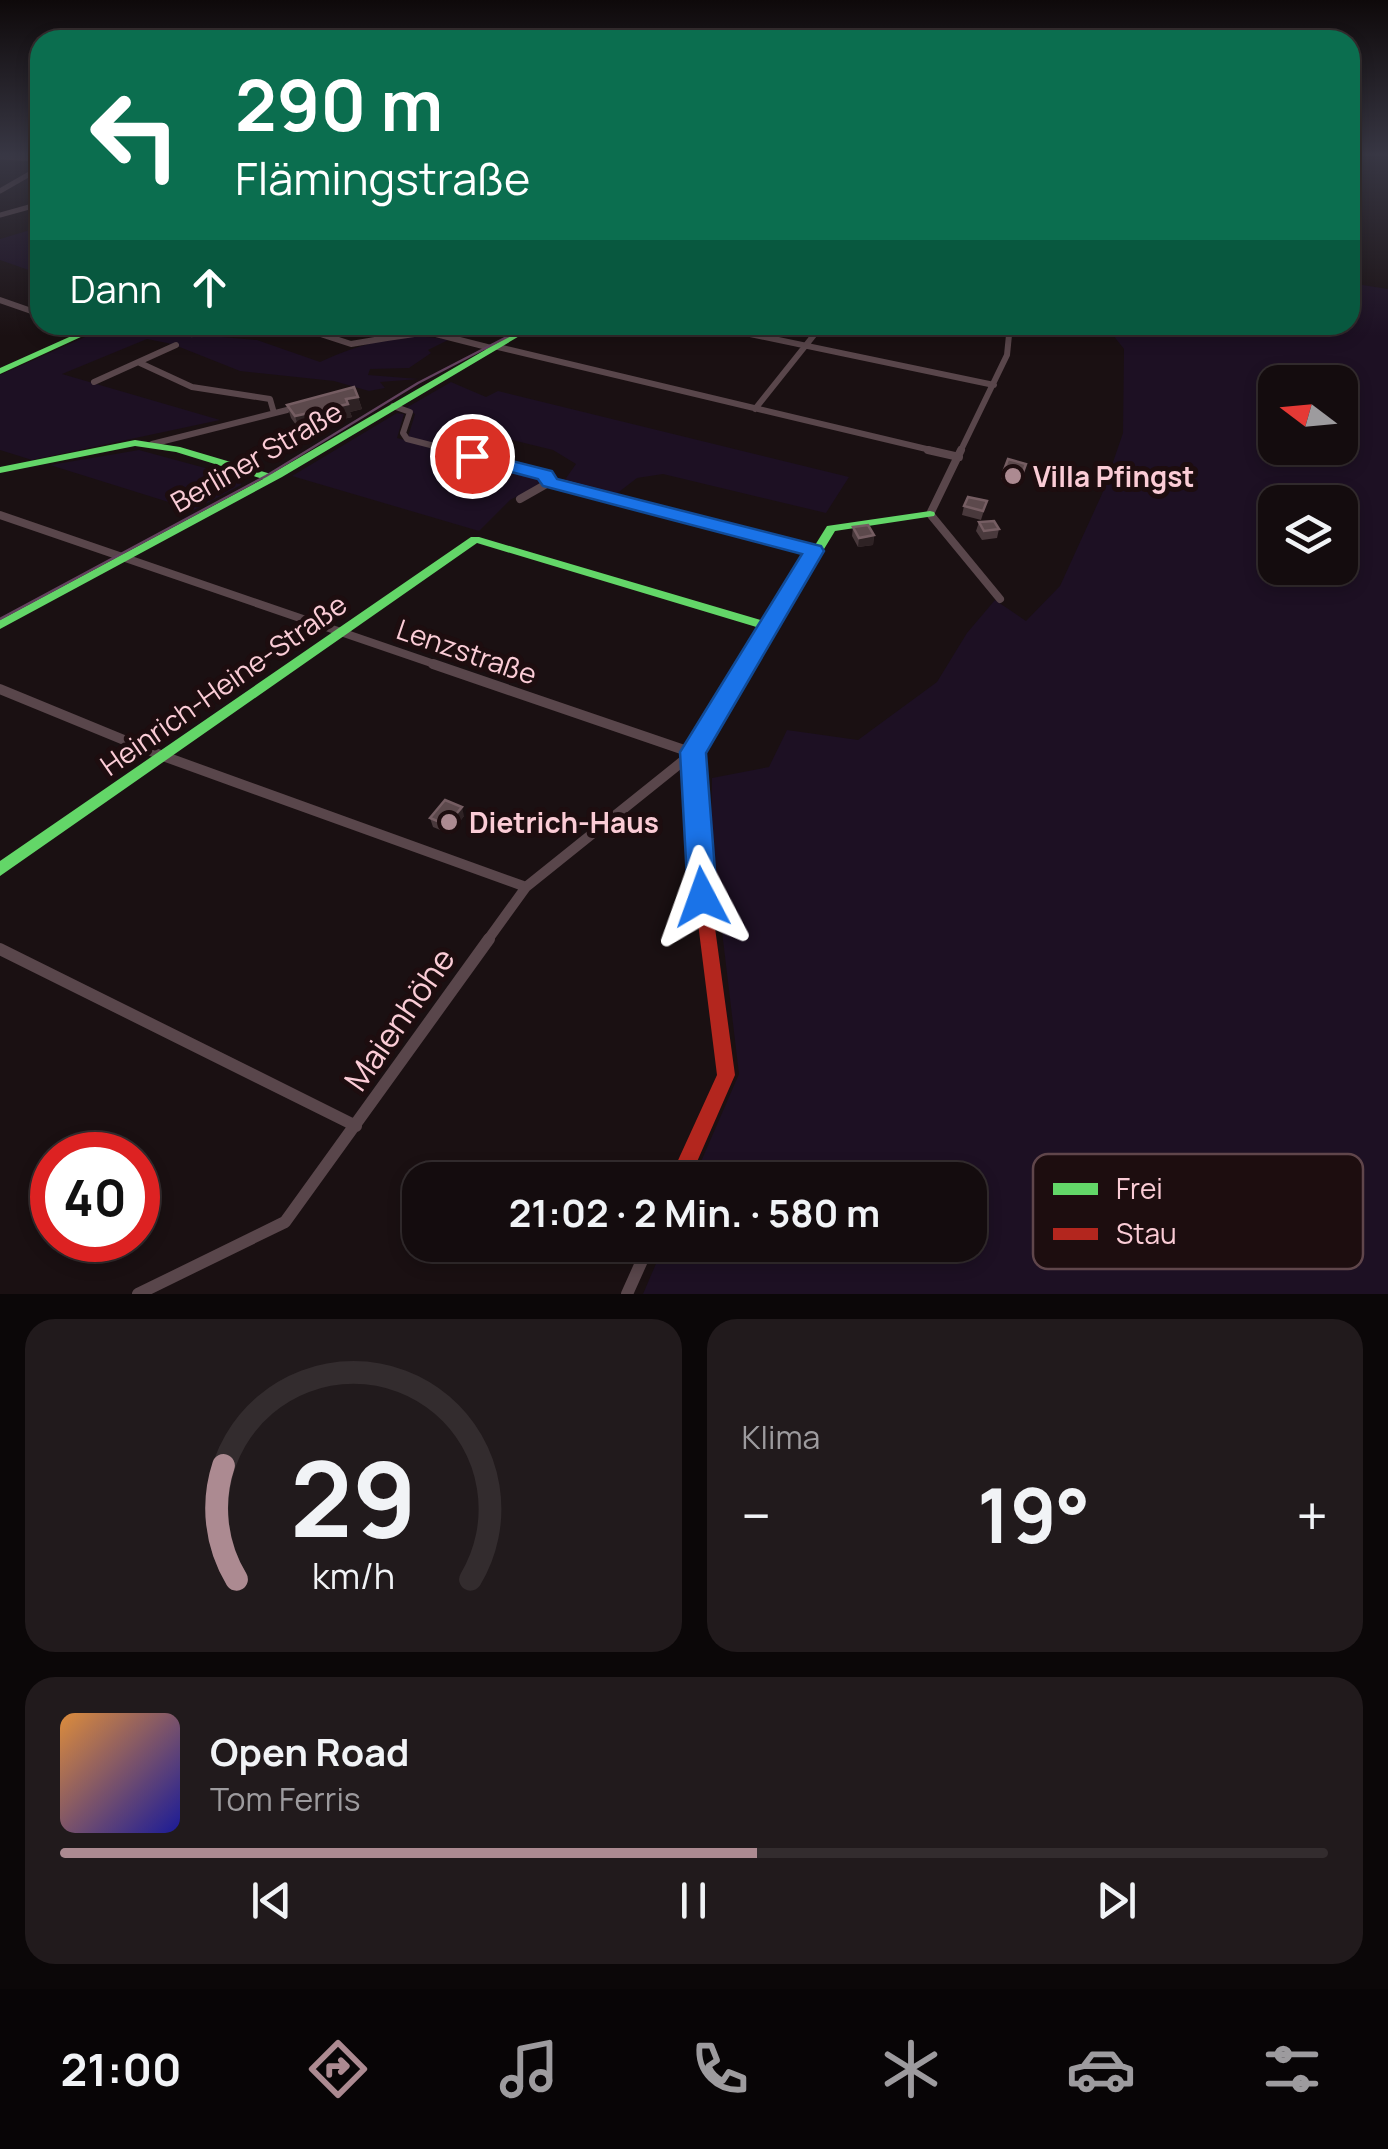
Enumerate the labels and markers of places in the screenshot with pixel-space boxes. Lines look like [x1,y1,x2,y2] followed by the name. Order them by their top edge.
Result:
[430,414,515,499] pin
[1033,457,1194,495] place label: Villa Pfingst
[1002,465,1024,487] marker: Villa Pfingst
[469,803,659,841] place label: Dietrich-Haus
[438,811,460,833] marker: Dietrich-Haus

